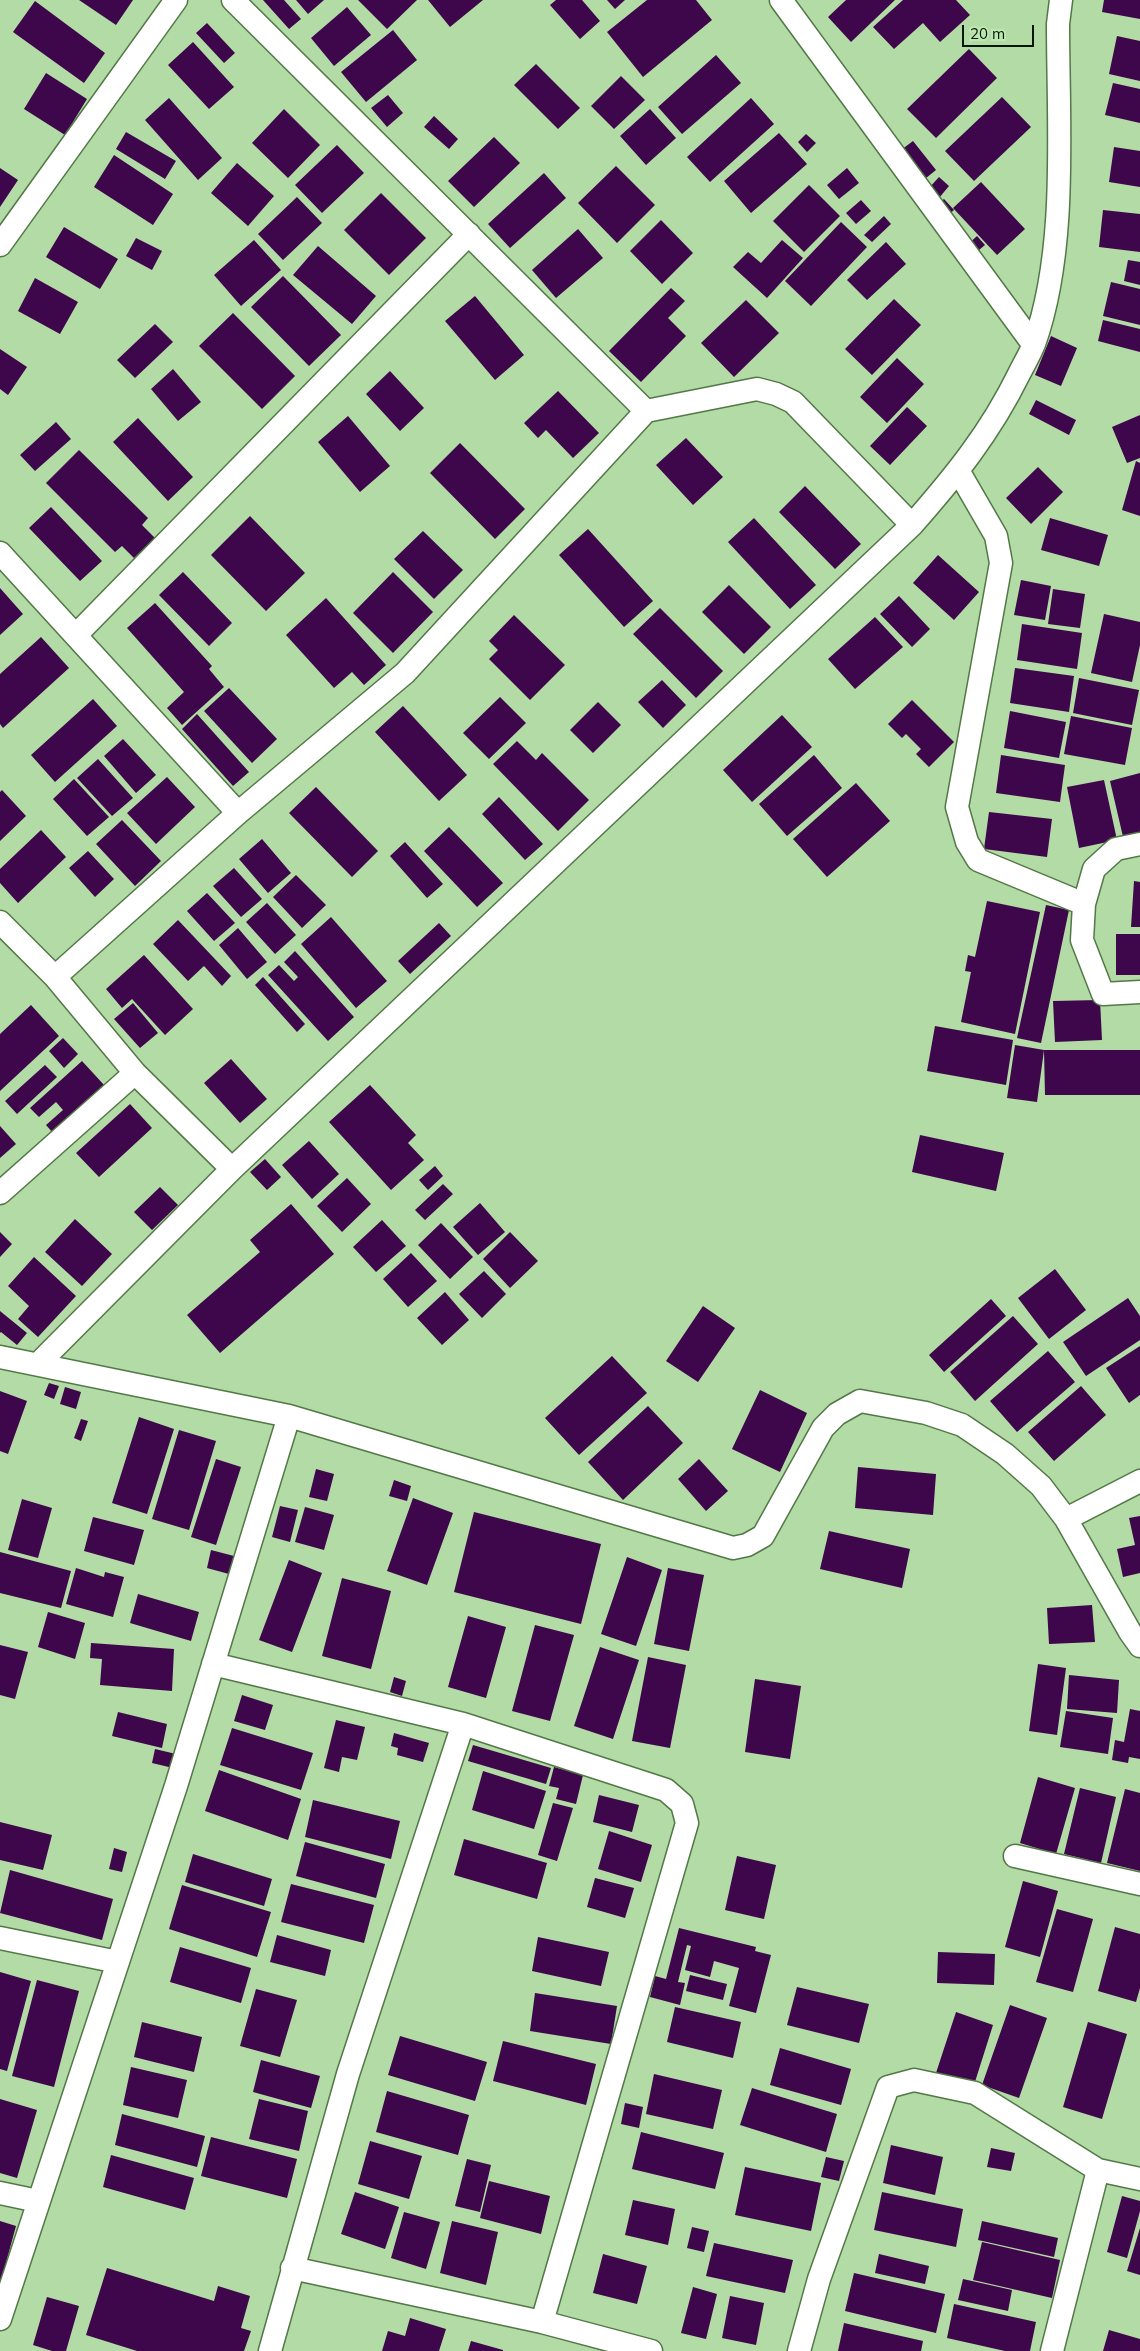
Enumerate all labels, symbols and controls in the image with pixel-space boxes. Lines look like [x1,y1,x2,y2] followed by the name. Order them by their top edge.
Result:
[965,15,1038,47] scale bar
[970,24,1005,43] text: 20 m

